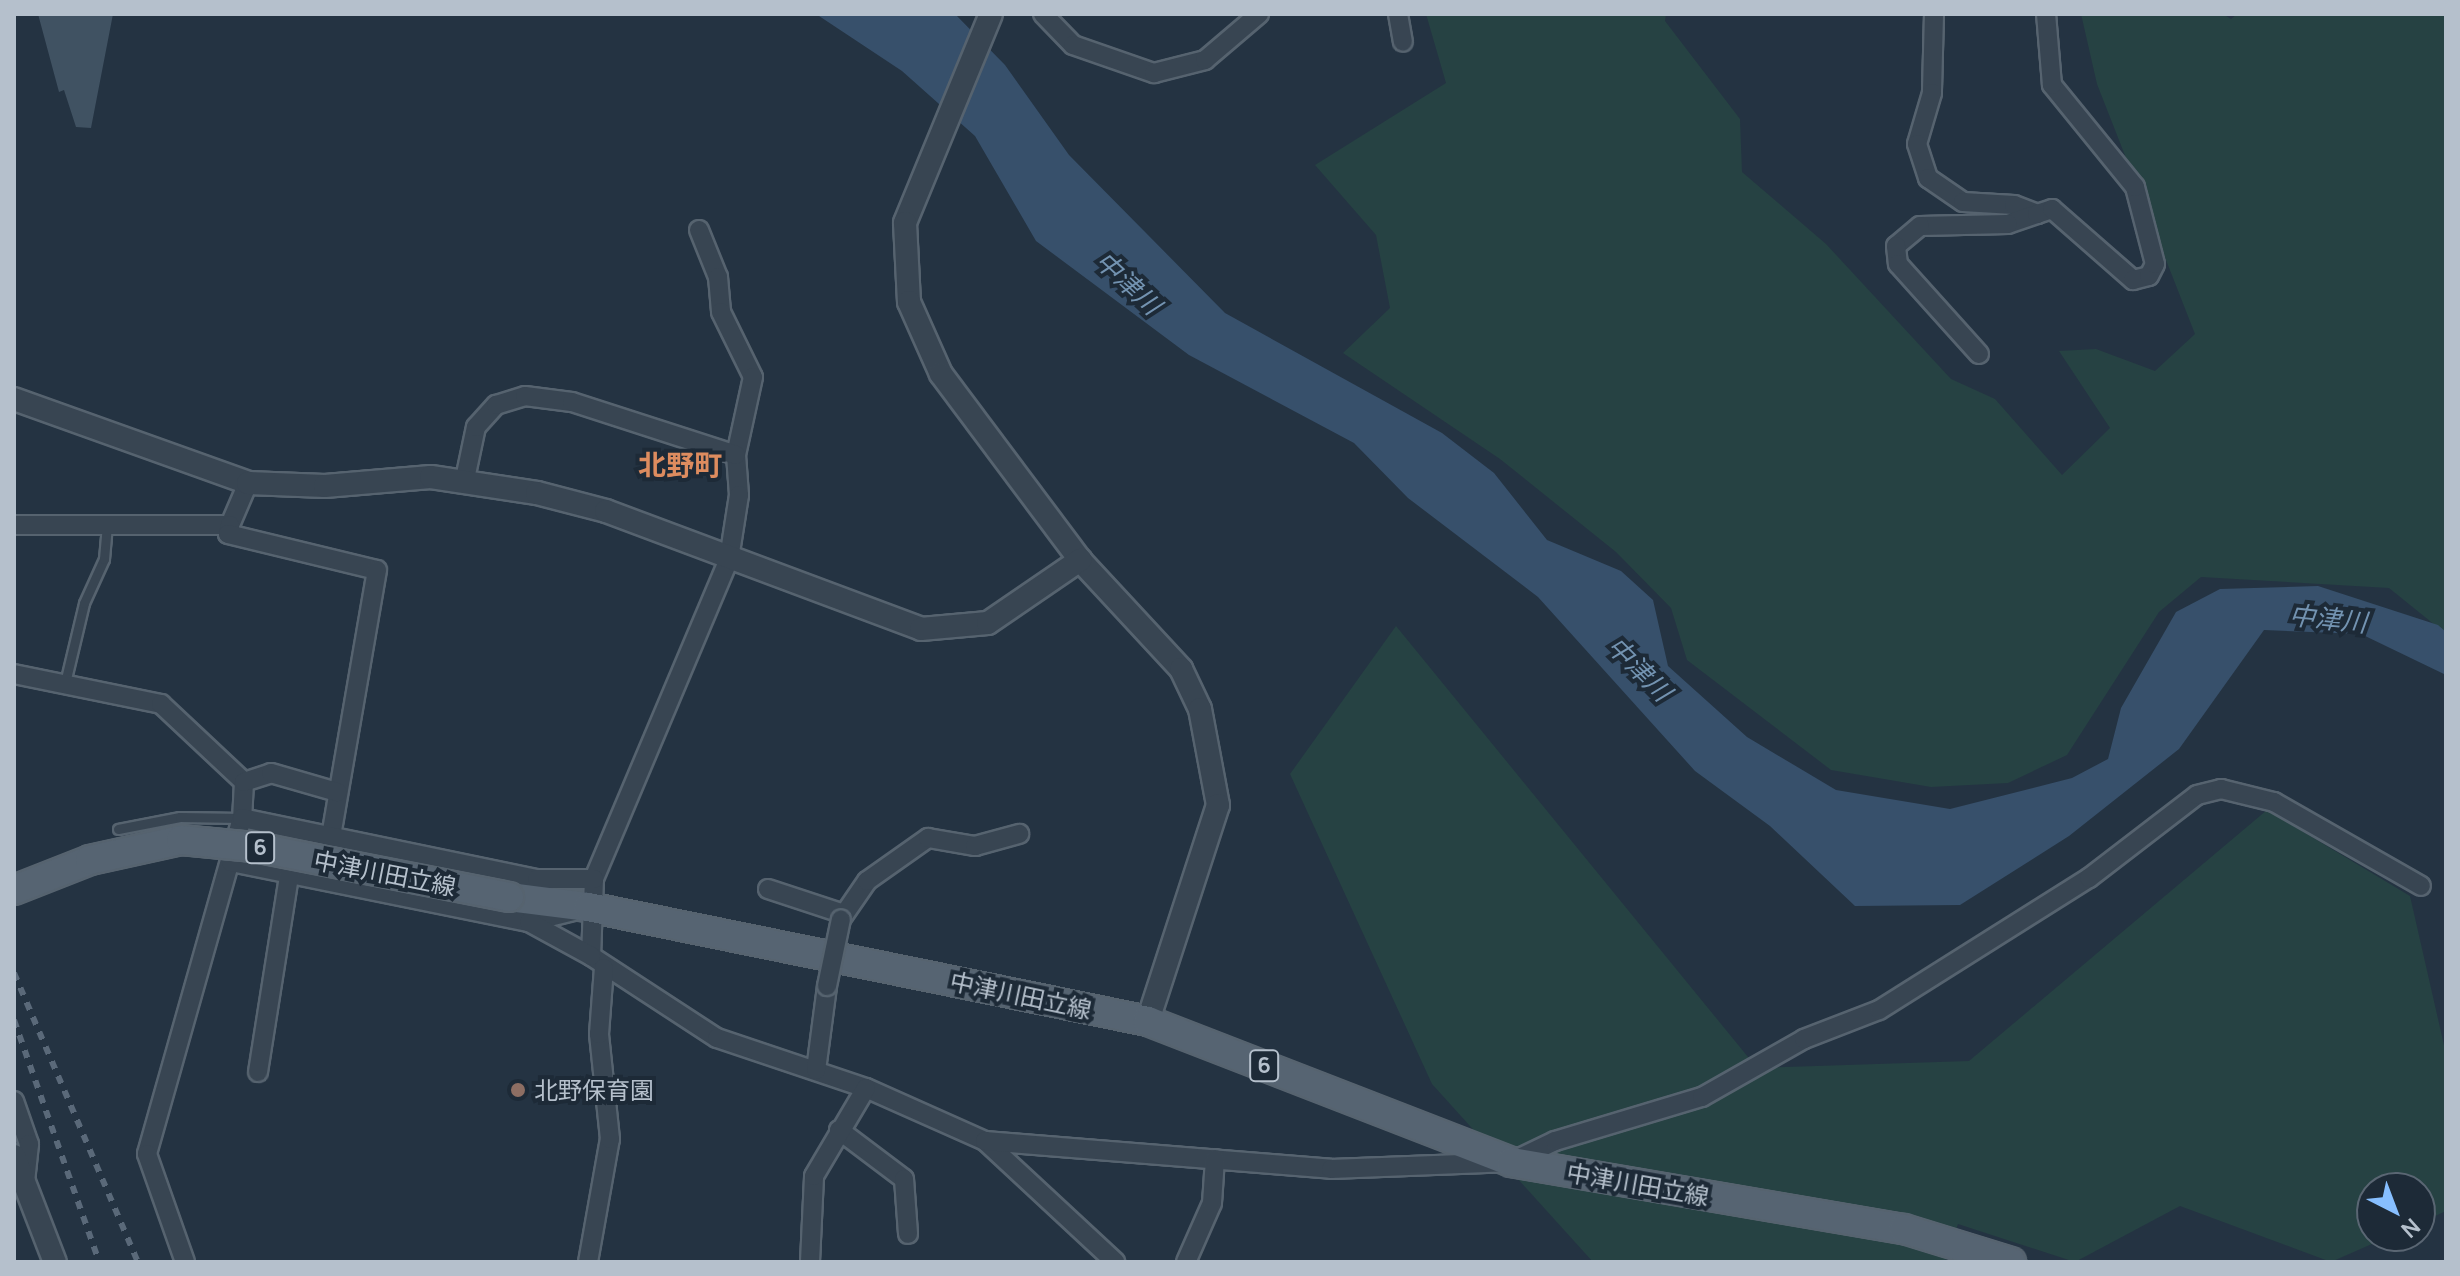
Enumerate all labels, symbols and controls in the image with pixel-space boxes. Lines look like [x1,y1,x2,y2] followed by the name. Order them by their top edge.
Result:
[1089,245,1167,321] water label: 中津川
[638,447,722,481] district label: 北野町
[2288,599,2368,639] water label: 中津川
[1600,630,1678,708] water label: 中津川
[244,830,276,866] road number: 6
[312,845,458,901] street label: 中津川田立線
[948,966,1094,1024] street label: 中津川田立線
[1248,1048,1280,1084] road number: 6
[534,1076,654,1104] place label: 北野保育園
[509,1081,527,1099] marker: 北野保育園
[1565,1157,1711,1211] street label: 中津川田立線
[2356,1172,2436,1252] north arrow
[2395,1212,2427,1245] text: N

